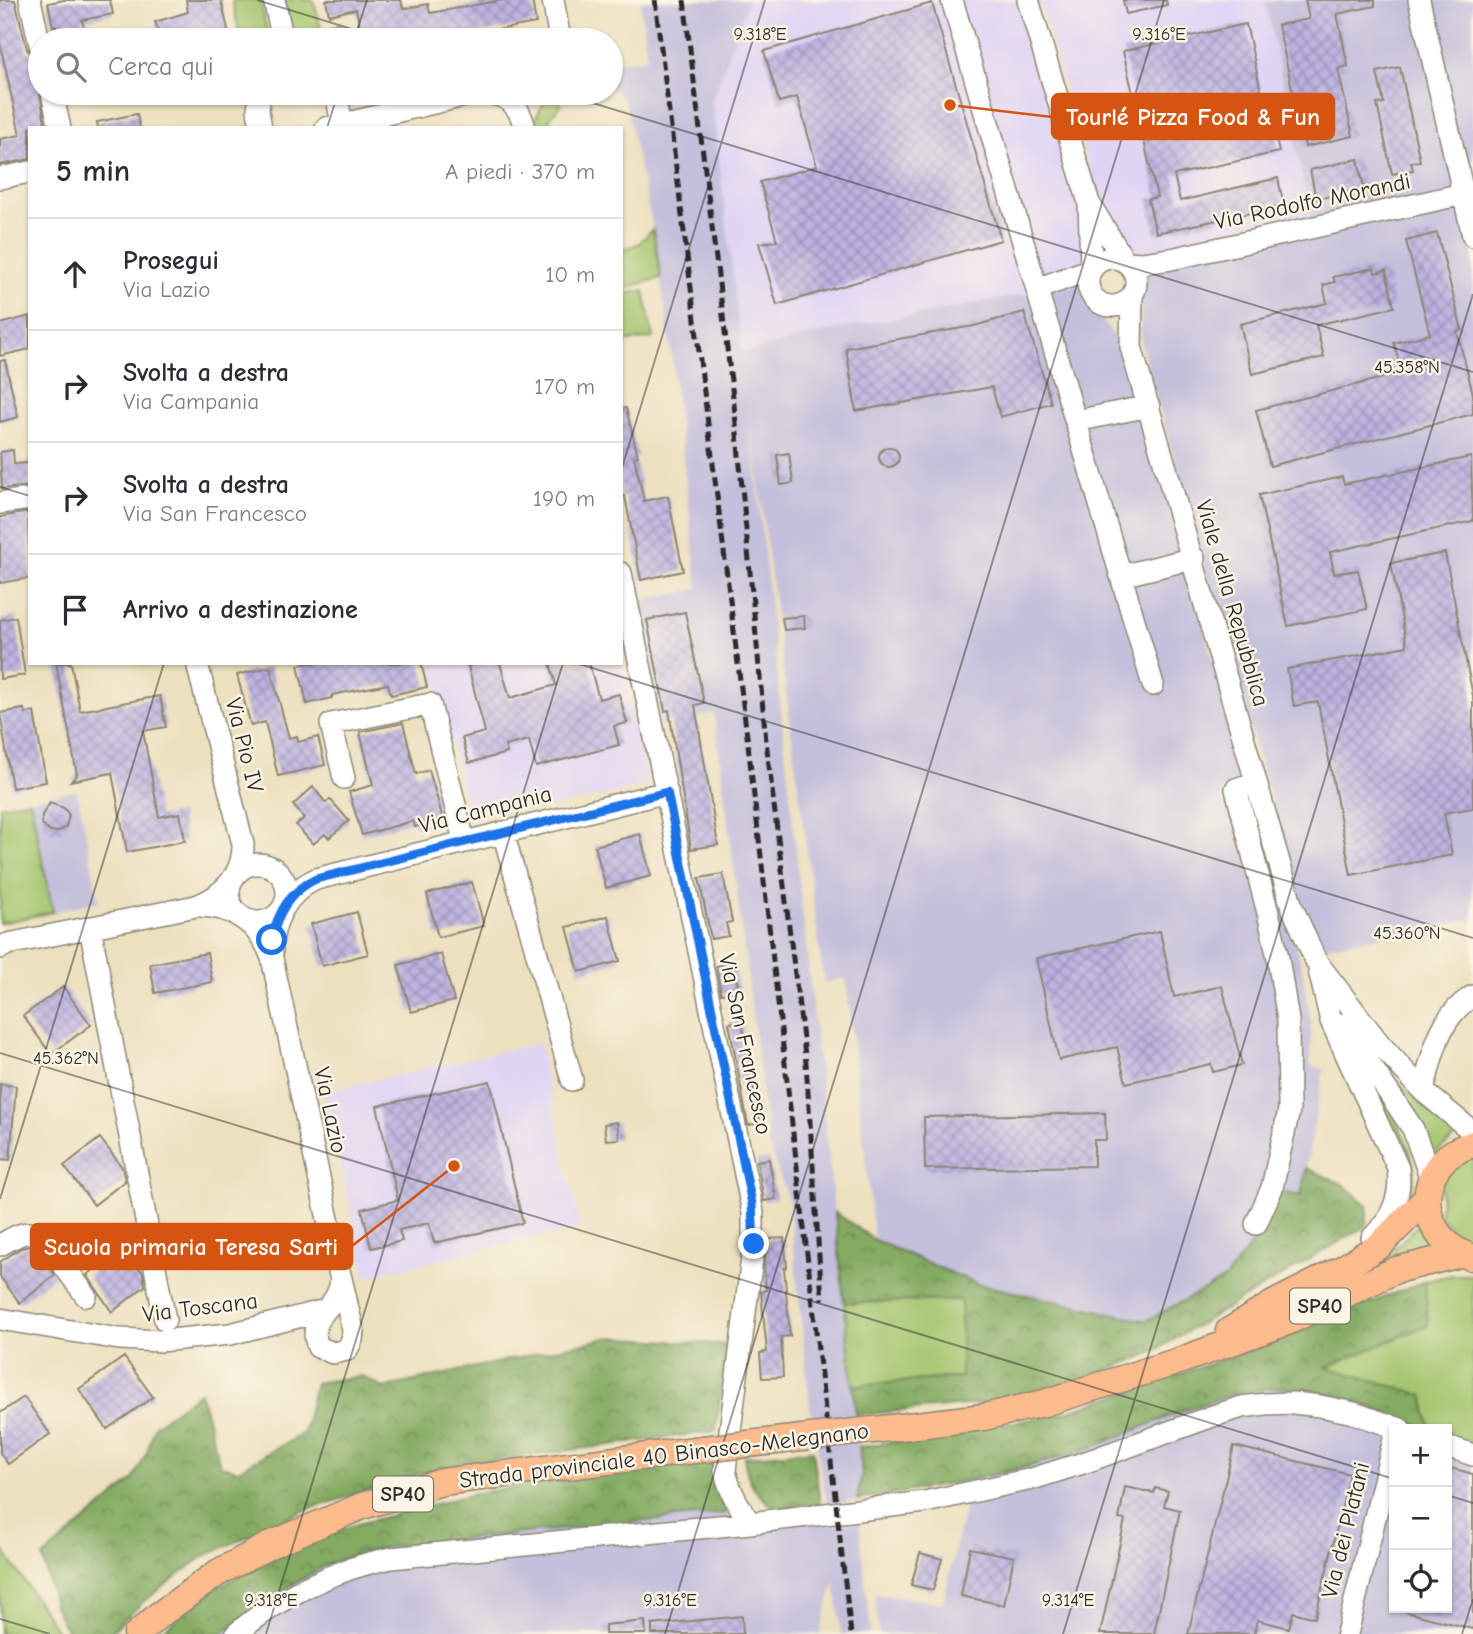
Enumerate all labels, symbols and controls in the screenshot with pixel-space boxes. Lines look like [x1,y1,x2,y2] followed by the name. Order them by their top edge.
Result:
[733,24,787,45] text: 9.318°E
[1132,24,1186,45] text: 9.316°E
[28,28,623,105] search box
[52,48,90,86] icon: search
[108,52,214,82] text: Cerca qui
[1052,94,1334,139] callout: Tourlé Pizza Food & Fun
[1066,103,1320,131] text: Tourlé Pizza Food & Fun
[56,154,130,189] text: 5 min
[445,158,595,185] text: A piedi · 370 m
[1211,167,1413,235] street label: Via Rodolfo Morandi
[123,246,219,276] text: Prosegui
[56,255,94,293] icon: ahead
[545,261,595,288] text: 10 m
[123,276,210,303] text: Via Lazio
[1374,357,1440,378] text: 45.358°N
[123,358,289,388] text: Svolta a destra
[56,367,94,405] icon: right
[534,373,595,400] text: 170 m
[123,388,259,415] text: Via Campania
[123,470,289,500] text: Svolta a destra
[56,479,94,517] icon: right
[533,485,595,512] text: 190 m
[1190,497,1275,710] street label: Viale della Repubblica
[123,500,307,527] text: Via San Francesco
[56,591,94,629] icon: arrive
[123,595,358,625] text: Arrivo a destinazione
[220,695,269,796] street label: Via Pio IV
[416,780,554,839] street label: Via Campania
[1373,923,1441,944] text: 45.360°N
[256,924,287,955] route start
[713,951,778,1137] street label: Via San Francesco
[33,1048,99,1069] text: 45.362°N
[308,1065,353,1156] street label: Via Lazio
[31,1224,352,1269] callout: Scuola primaria Teresa Sarti
[738,1228,769,1259] route end
[44,1233,338,1261] text: Scuola primaria Teresa Sarti
[141,1287,259,1328] street label: Via Toscana
[1290,1288,1350,1324] road number: SP40
[458,1417,870,1494] street label: Strada provinciale 40 Binasco-Melegnano
[1389,1424,1452,1613] map controls
[1389,1424,1452,1487] button: +
[1316,1459,1375,1601] street label: Via dei Platani
[373,1476,433,1512] road number: SP40
[1389,1487,1452,1550] button: −
[1389,1550,1452,1613] button: locate
[244,1590,298,1611] text: 9.318°E
[643,1590,697,1611] text: 9.316°E
[1042,1590,1094,1611] text: 9.314°E

